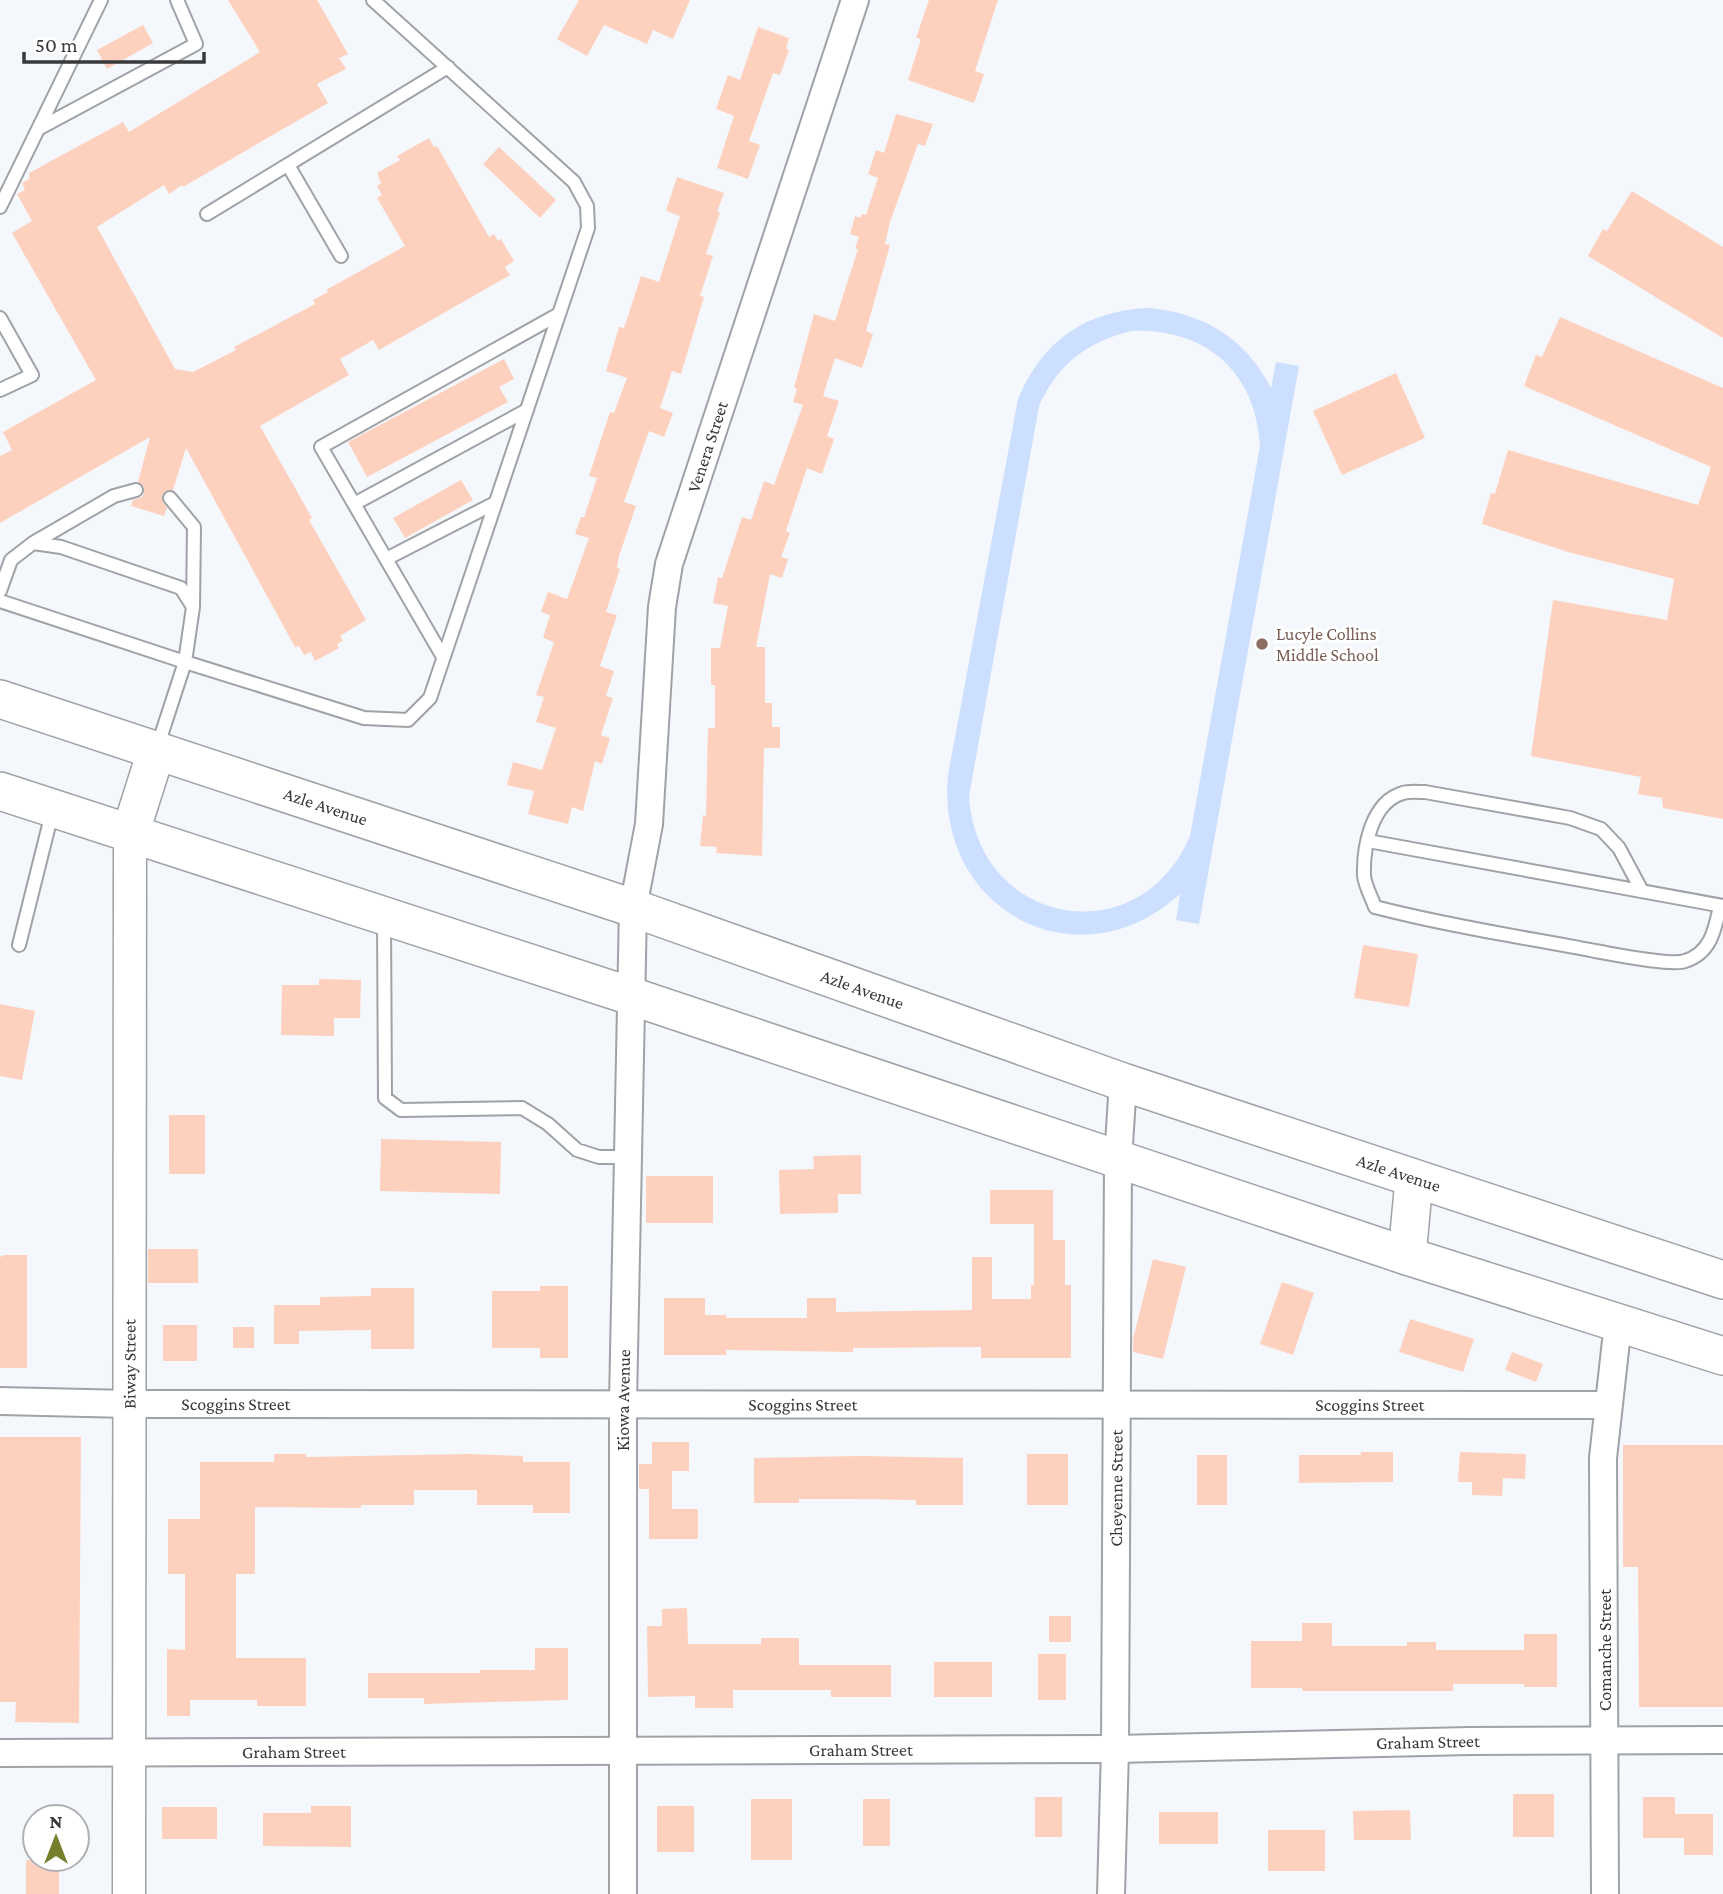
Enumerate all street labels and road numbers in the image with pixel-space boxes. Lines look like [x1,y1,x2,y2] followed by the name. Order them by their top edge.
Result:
[683,398,732,495] street label: Venera Street
[281,783,370,830] street label: Azle Avenue
[818,965,907,1013] street label: Azle Avenue
[1354,1150,1443,1196] street label: Azle Avenue
[119,1318,140,1409] street label: Biway Street
[613,1349,634,1451] street label: Kiowa Avenue
[181,1394,292,1414] street label: Scoggins Street
[748,1394,859,1414] street label: Scoggins Street
[1315,1395,1426,1415] street label: Scoggins Street
[1106,1428,1127,1547] street label: Cheyenne Street
[1595,1588,1615,1711] street label: Comanche Street
[1376,1731,1481,1753] street label: Graham Street
[809,1740,914,1760] street label: Graham Street
[242,1742,347,1762] street label: Graham Street

